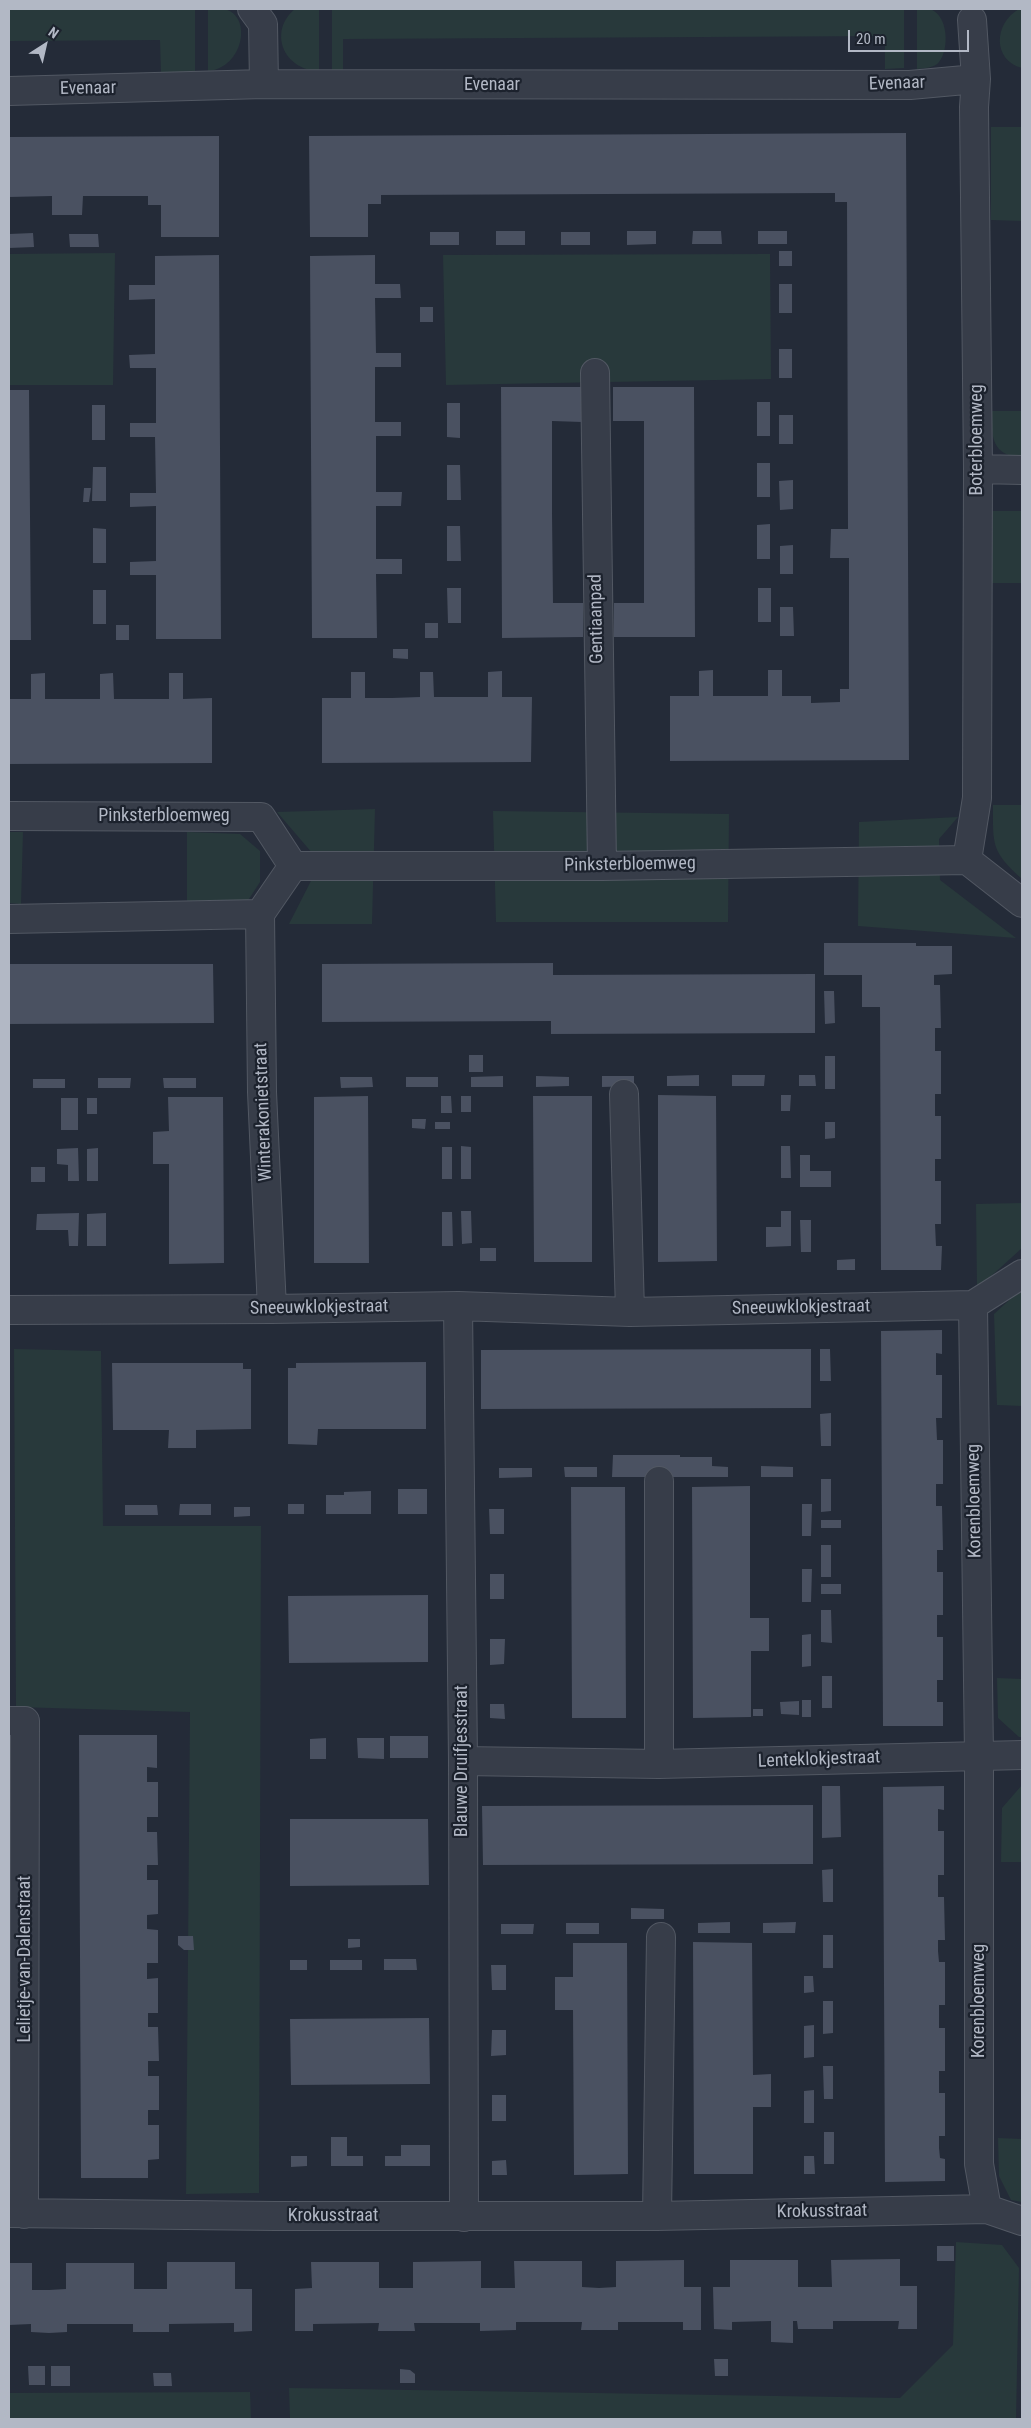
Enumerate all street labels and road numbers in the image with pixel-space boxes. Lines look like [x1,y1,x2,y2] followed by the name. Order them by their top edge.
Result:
[869,72,925,96] street label: Evenaar
[464,74,520,96] street label: Evenaar
[60,78,116,100] street label: Evenaar
[966,384,988,496] street label: Boterbloemweg
[585,574,609,664] street label: Gentiaanpad
[98,805,230,827] street label: Pinksterbloemweg
[564,853,696,877] street label: Pinksterbloemweg
[251,1042,277,1182] street label: Winterakonietstraat
[250,1296,388,1320] street label: Sneeuwklokjestraat
[732,1296,870,1320] street label: Sneeuwklokjestraat
[963,1444,987,1558] street label: Korenbloemweg
[451,1685,473,1837] street label: Blauwe Druifjesstraat
[757,1747,881,1773] street label: Lenteklokjestraat
[14,1876,36,2042] street label: Lelietje-van-Dalenstraat
[968,1944,990,2058] street label: Korenbloemweg
[777,2200,867,2224] street label: Krokusstraat
[288,2205,378,2227] street label: Krokusstraat

